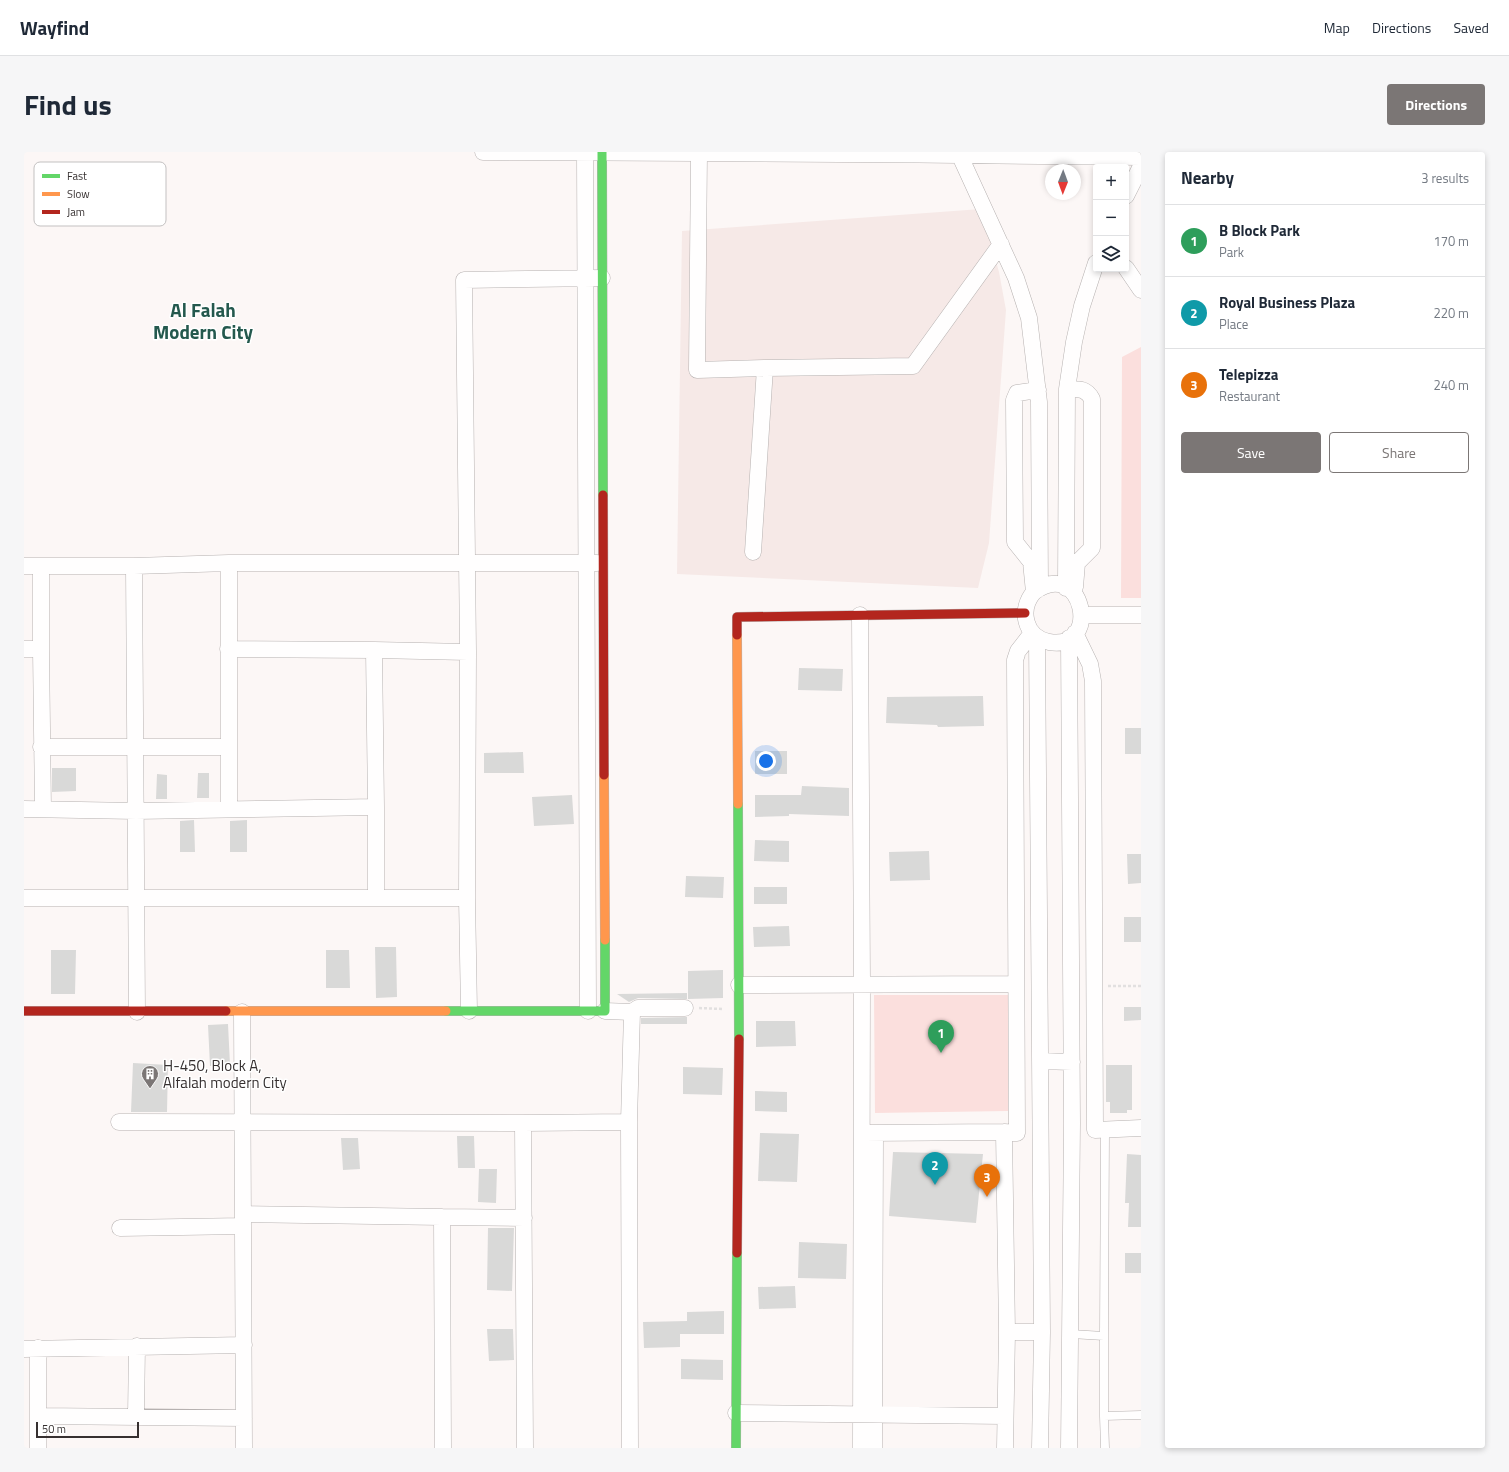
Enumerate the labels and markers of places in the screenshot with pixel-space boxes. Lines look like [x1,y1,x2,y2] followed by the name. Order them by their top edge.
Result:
[928,1020,954,1053] pin: 1
[163,1054,287,1094] place label: H-450, Block A, Alfalah modern City
[140,1064,160,1089] building icon: H-450, Block A, Alfalah modern City
[922,1152,948,1185] pin: 2
[974,1164,1000,1197] pin: 3

